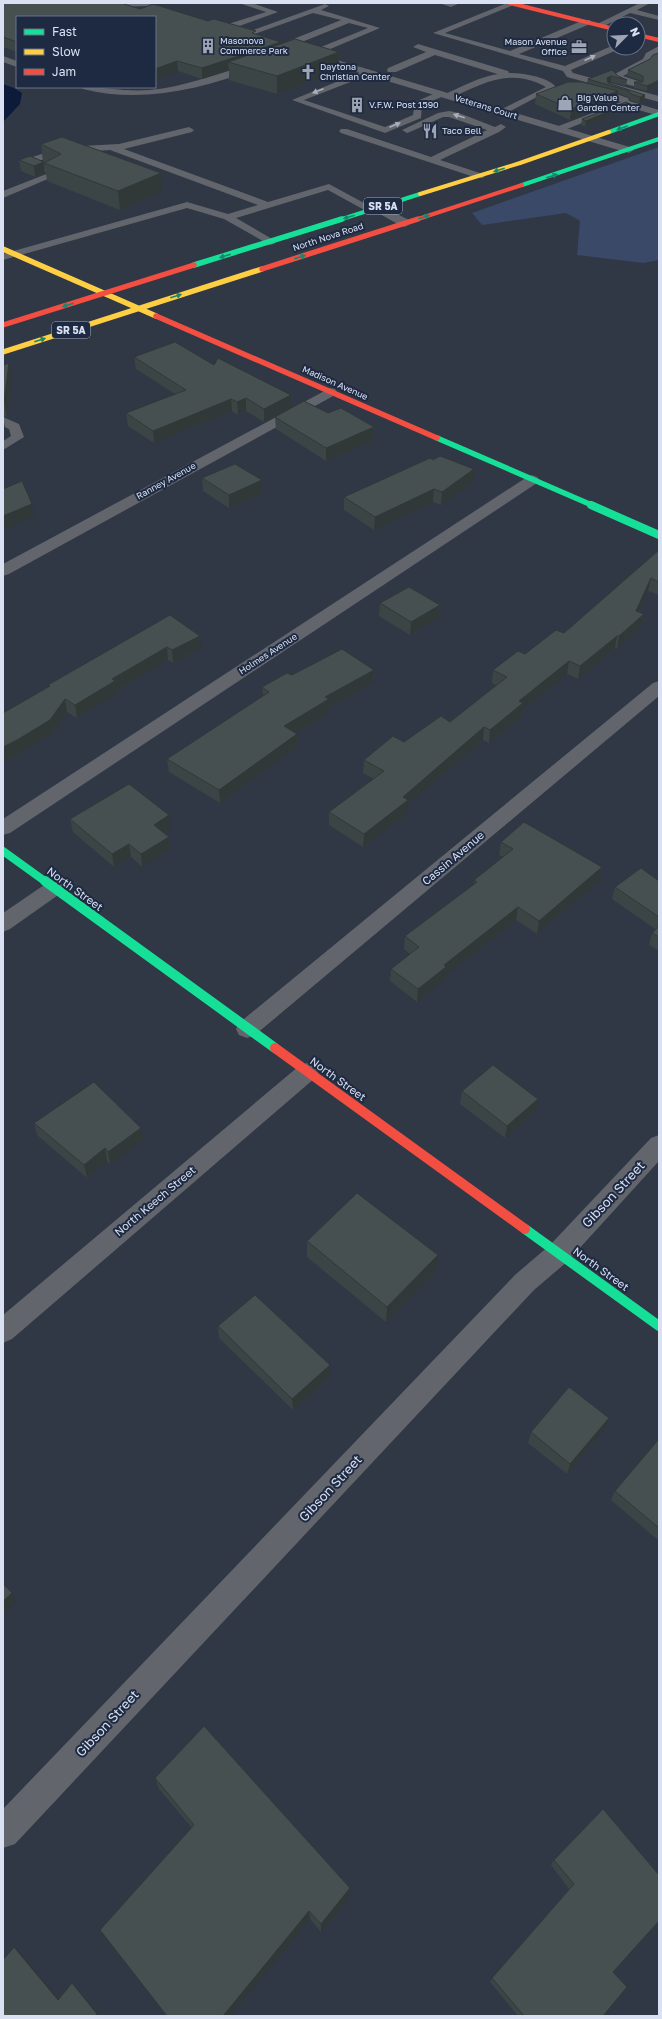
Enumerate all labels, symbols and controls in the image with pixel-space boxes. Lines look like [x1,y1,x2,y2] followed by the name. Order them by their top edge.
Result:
[16,16,156,88] legend
[606,16,646,56] north arrow
[52,24,77,39] text: Fast
[628,25,643,38] text: N
[220,35,288,56] place label: Masonova Commerce Park
[504,36,567,57] place label: Mason Avenue Office
[199,37,217,55] building icon: Masonova Commerce Park
[570,38,588,56] office icon: Mason Avenue Office
[52,44,80,59] text: Slow
[584,55,596,61] one-way arrow
[320,61,391,82] place label: Daytona Christian Center
[299,63,317,81] church icon: Daytona Christian Center
[52,64,76,79] text: Jam
[312,89,324,95] one-way arrow
[454,92,519,121] street label: Veterans Court
[577,92,640,113] place label: Big Value Garden Center
[556,94,574,112] shop icon: Big Value Garden Center
[348,96,366,114] building icon: V.F.W. Post 1590
[369,99,439,110] place label: V.F.W. Post 1590
[453,113,465,119] one-way arrow
[390,122,402,128] one-way arrow
[421,122,439,140] restaurant icon: Taco Bell
[442,125,482,136] place label: Taco Bell
[616,125,628,131] one-way arrow
[493,167,505,173] one-way arrow
[547,172,559,178] one-way arrow
[364,198,402,214] road number: SR 5A
[342,214,354,220] one-way arrow
[418,214,430,220] one-way arrow
[291,220,365,253] street label: North Nova Road
[218,253,230,259] one-way arrow
[294,253,306,259] one-way arrow
[170,293,182,299] one-way arrow
[62,302,74,308] one-way arrow
[52,322,90,338] road number: SR 5A
[34,337,46,343] one-way arrow
[301,363,370,402] street label: Madison Avenue
[134,460,197,501] street label: Ranney Avenue
[237,631,299,676] street label: Holmes Avenue
[419,828,486,887] street label: Cassin Avenue
[45,864,106,913] street label: North Street
[308,1054,369,1103] street label: North Street
[578,1157,648,1231] street label: Gibson Street
[112,1163,198,1238] street label: North Keech Street
[571,1244,632,1293] street label: North Street
[295,1451,365,1525] street label: Gibson Street
[72,1686,142,1760] street label: Gibson Street

